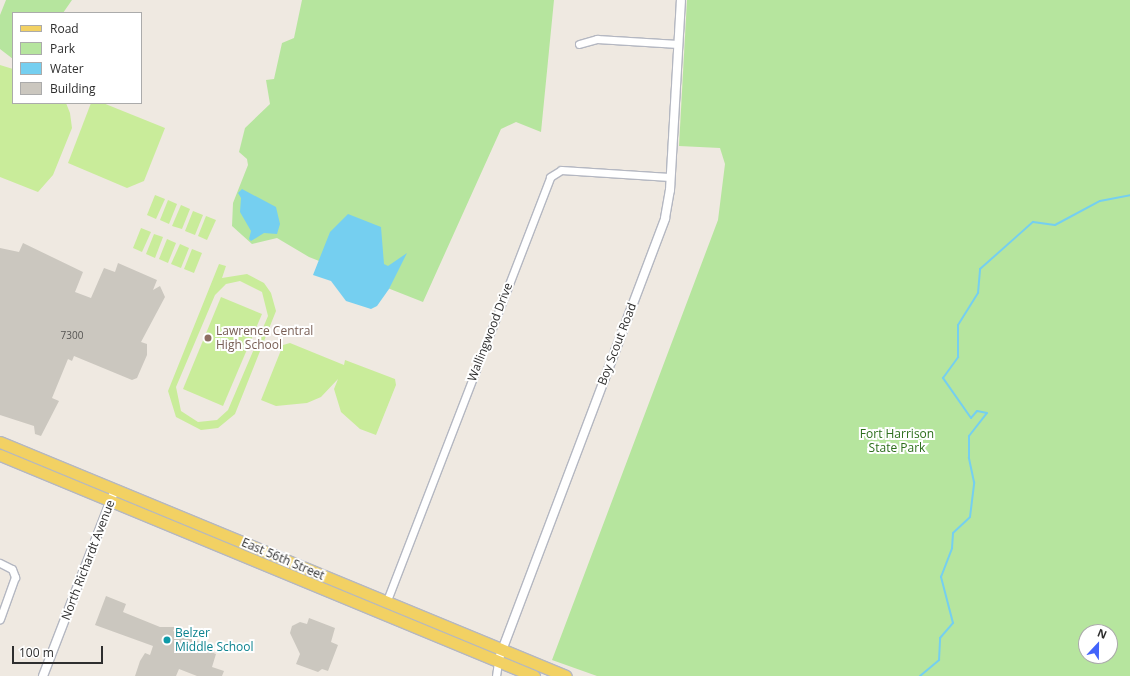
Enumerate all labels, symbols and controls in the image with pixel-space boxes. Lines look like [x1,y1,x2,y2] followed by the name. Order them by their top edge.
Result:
[12,12,142,104] legend
[50,20,79,37] text: Road
[50,40,75,57] text: Park
[50,60,84,77] text: Water
[50,80,95,97] text: Building
[465,281,515,383] street label: Wallingwood Drive
[595,301,639,387] street label: Boy Scout Road
[216,324,313,352] place label: Lawrence Central High School
[61,330,83,342] house number: 7300
[203,333,213,343] marker: Lawrence Central High School
[860,427,934,455] park label: Fort Harrison State Park
[58,498,118,622] street label: North Richardt Avenue
[239,535,327,583] street label: East 56th Street
[1078,624,1118,664] north arrow
[1095,625,1109,642] text: N
[175,626,254,654] place label: Belzer Middle School
[162,635,172,645] marker: Belzer Middle School
[14,638,105,664] scale bar
[19,644,54,661] text: 100 m

